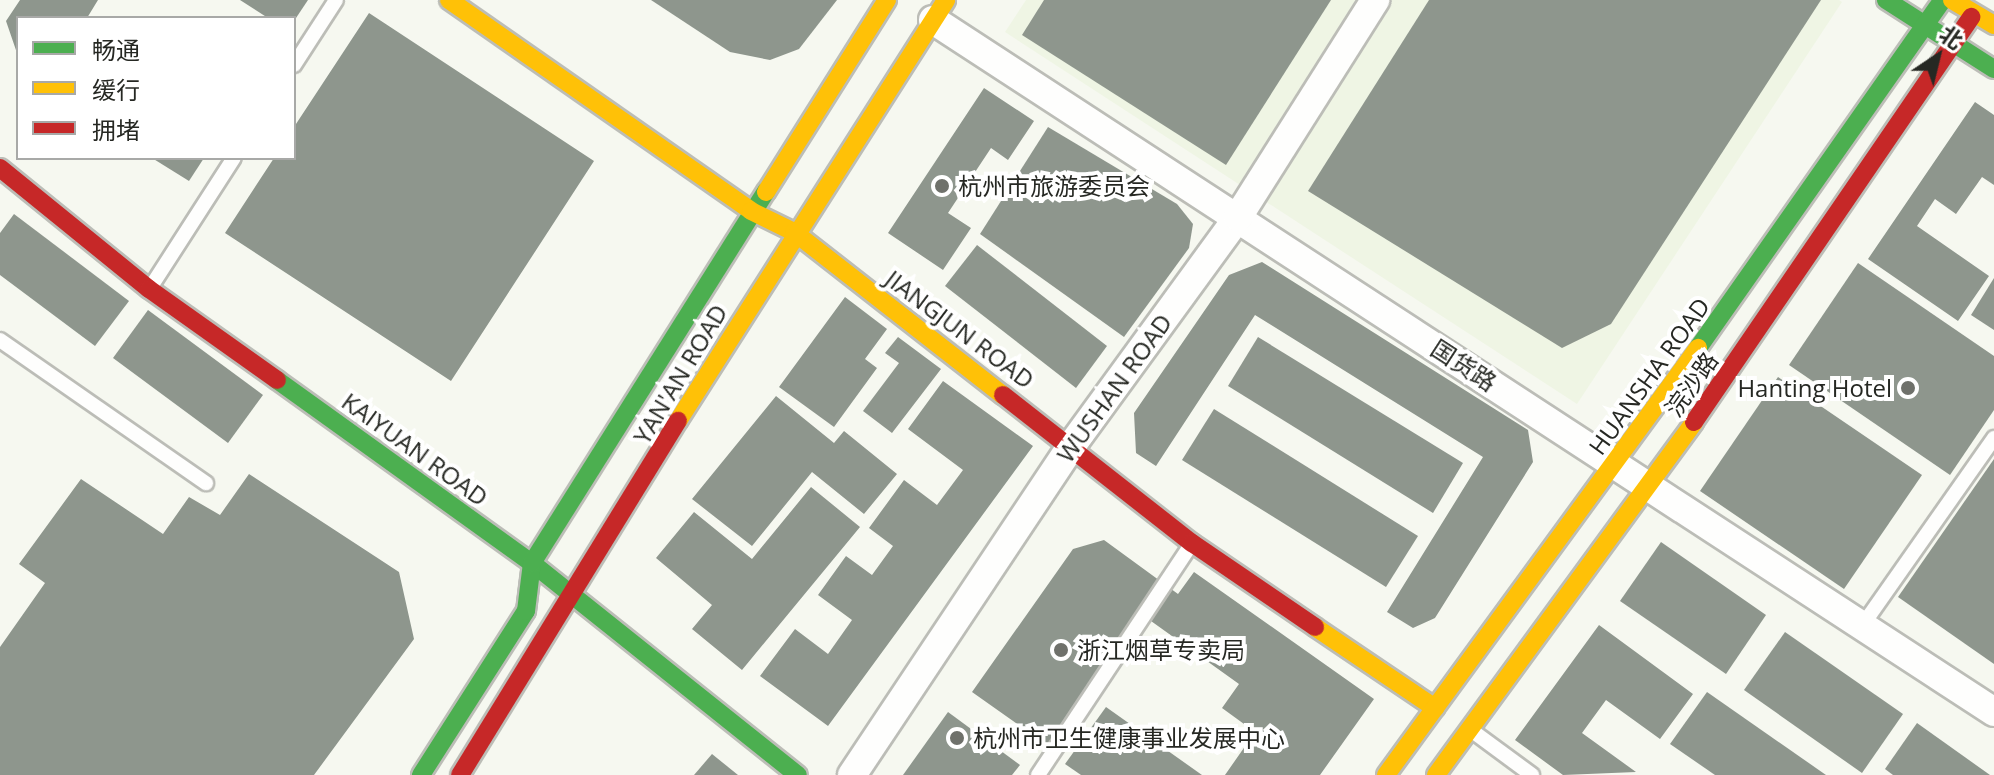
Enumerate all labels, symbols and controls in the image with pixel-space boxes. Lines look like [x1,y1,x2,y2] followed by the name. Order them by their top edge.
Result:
[16,16,296,160] legend
[1898,16,1978,96] north arrow
[1934,18,1969,55] text: 北
[92,33,140,66] text: 畅通
[92,73,140,106] text: 缓行
[92,113,140,146] text: 拥堵
[958,172,1150,200] place label: 杭州市旅游委员会
[933,177,951,195] marker: 杭州市旅游委员会
[880,264,1040,394] street label: JIANGJUN ROAD
[1582,292,1716,460] street label: HUANSHA ROAD
[627,299,733,449] street label: YAN'AN ROAD
[1051,308,1177,468] street label: WUSHAN ROAD
[1426,333,1502,397] street label: 国货路
[1659,346,1723,422] street label: 浣沙路
[1737,374,1892,402] place label: Hanting Hotel
[1899,379,1917,397] marker: Hanting Hotel
[337,386,493,512] street label: KAIYUAN ROAD
[1077,636,1245,664] place label: 浙江烟草专卖局
[1052,641,1070,659] marker: 浙江烟草专卖局
[973,724,1285,752] place label: 杭州市卫生健康事业发展中心
[948,729,966,747] marker: 杭州市卫生健康事业发展中心

